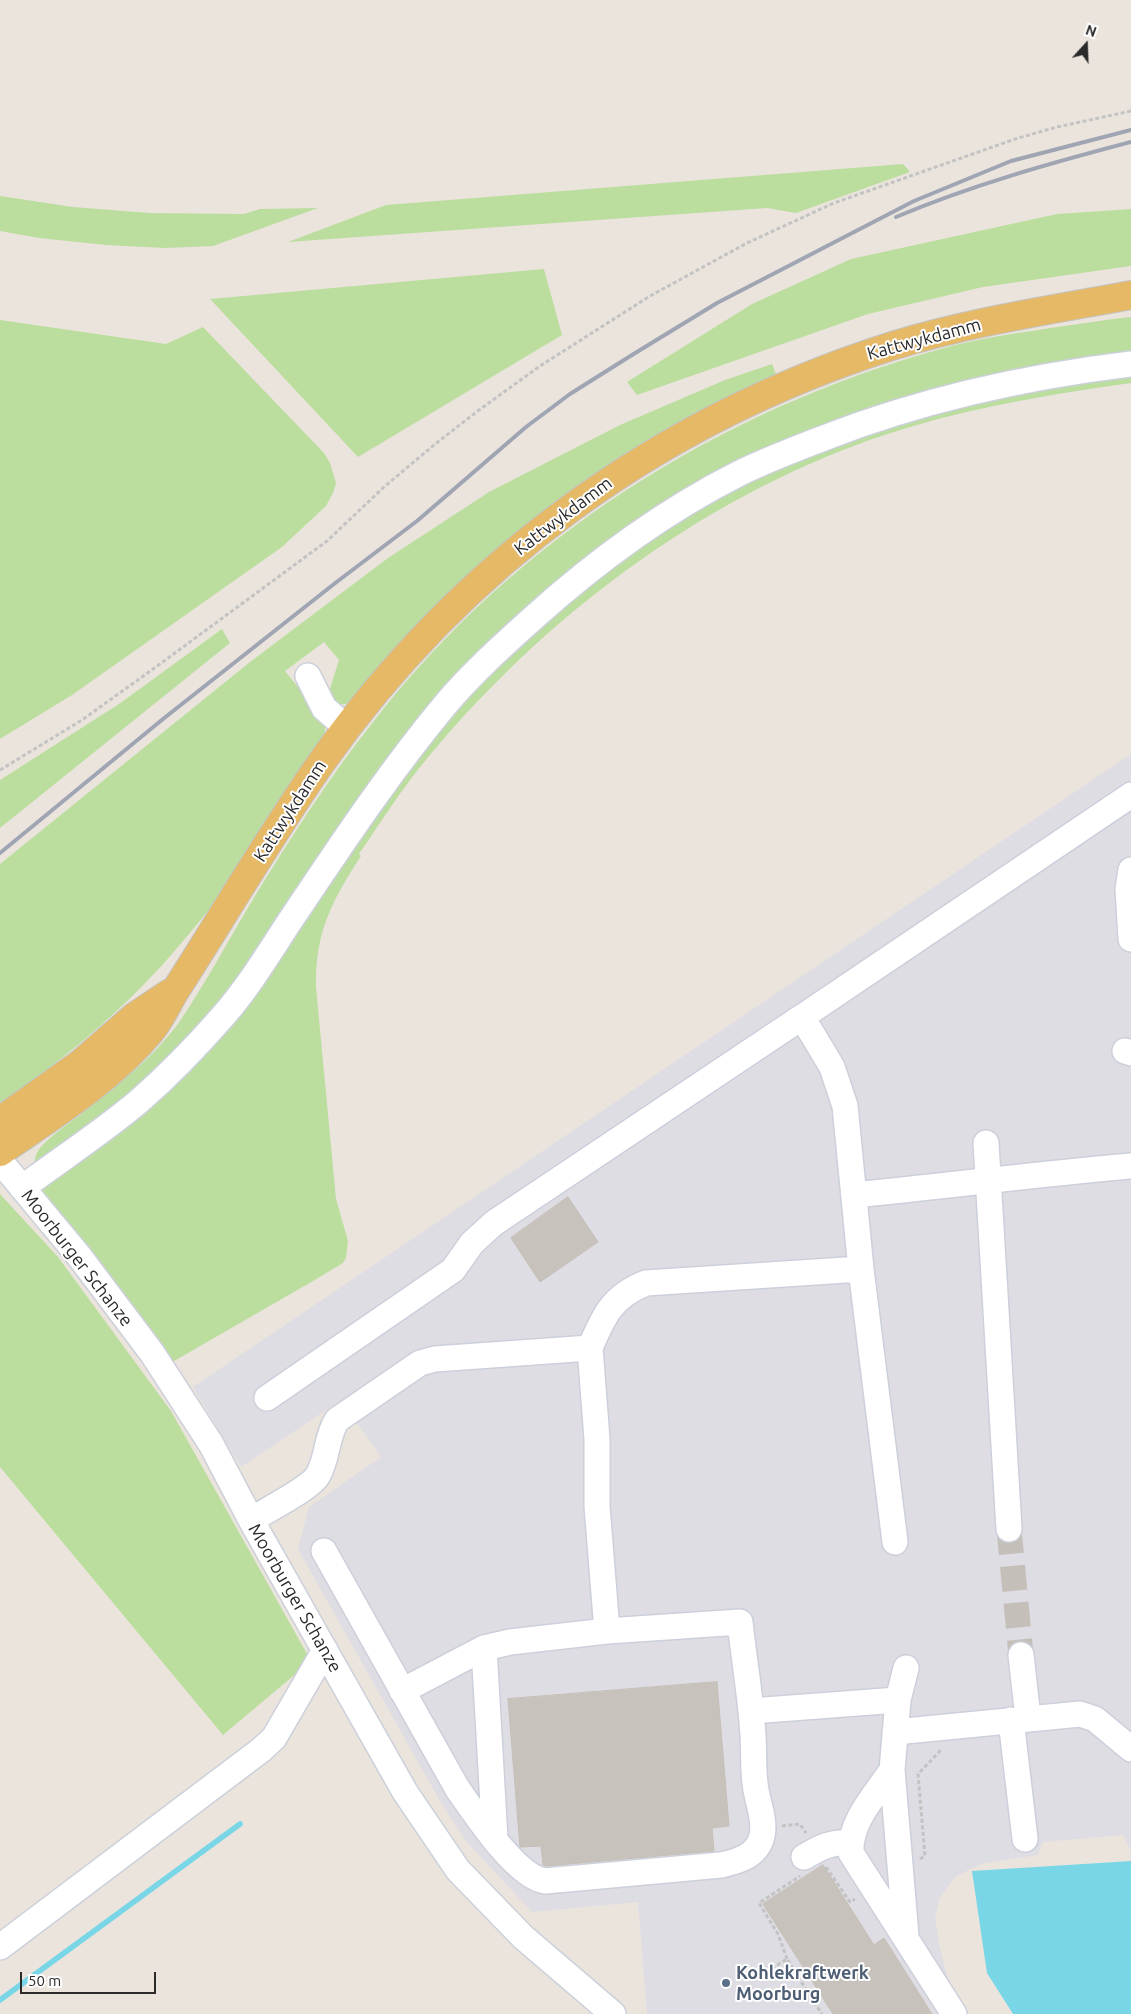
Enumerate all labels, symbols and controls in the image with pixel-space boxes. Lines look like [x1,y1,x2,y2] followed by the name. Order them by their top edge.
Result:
[1061,20,1111,70] north arrow
[1083,22,1099,40] text: N
[865,313,983,365] street label: Kattwykdamm
[510,472,616,560] street label: Kattwykdamm
[249,756,331,866] street label: Kattwykdamm
[17,1185,137,1331] street label: Moorburger Schanze
[244,1520,346,1676] street label: Moorburger Schanze
[22,1962,159,1994] scale bar
[736,1962,869,2005] place label: Kohlekraftwerk Moorburg
[28,1972,61,1989] text: 50 m
[720,1977,732,1989] marker: Kohlekraftwerk Moorburg

